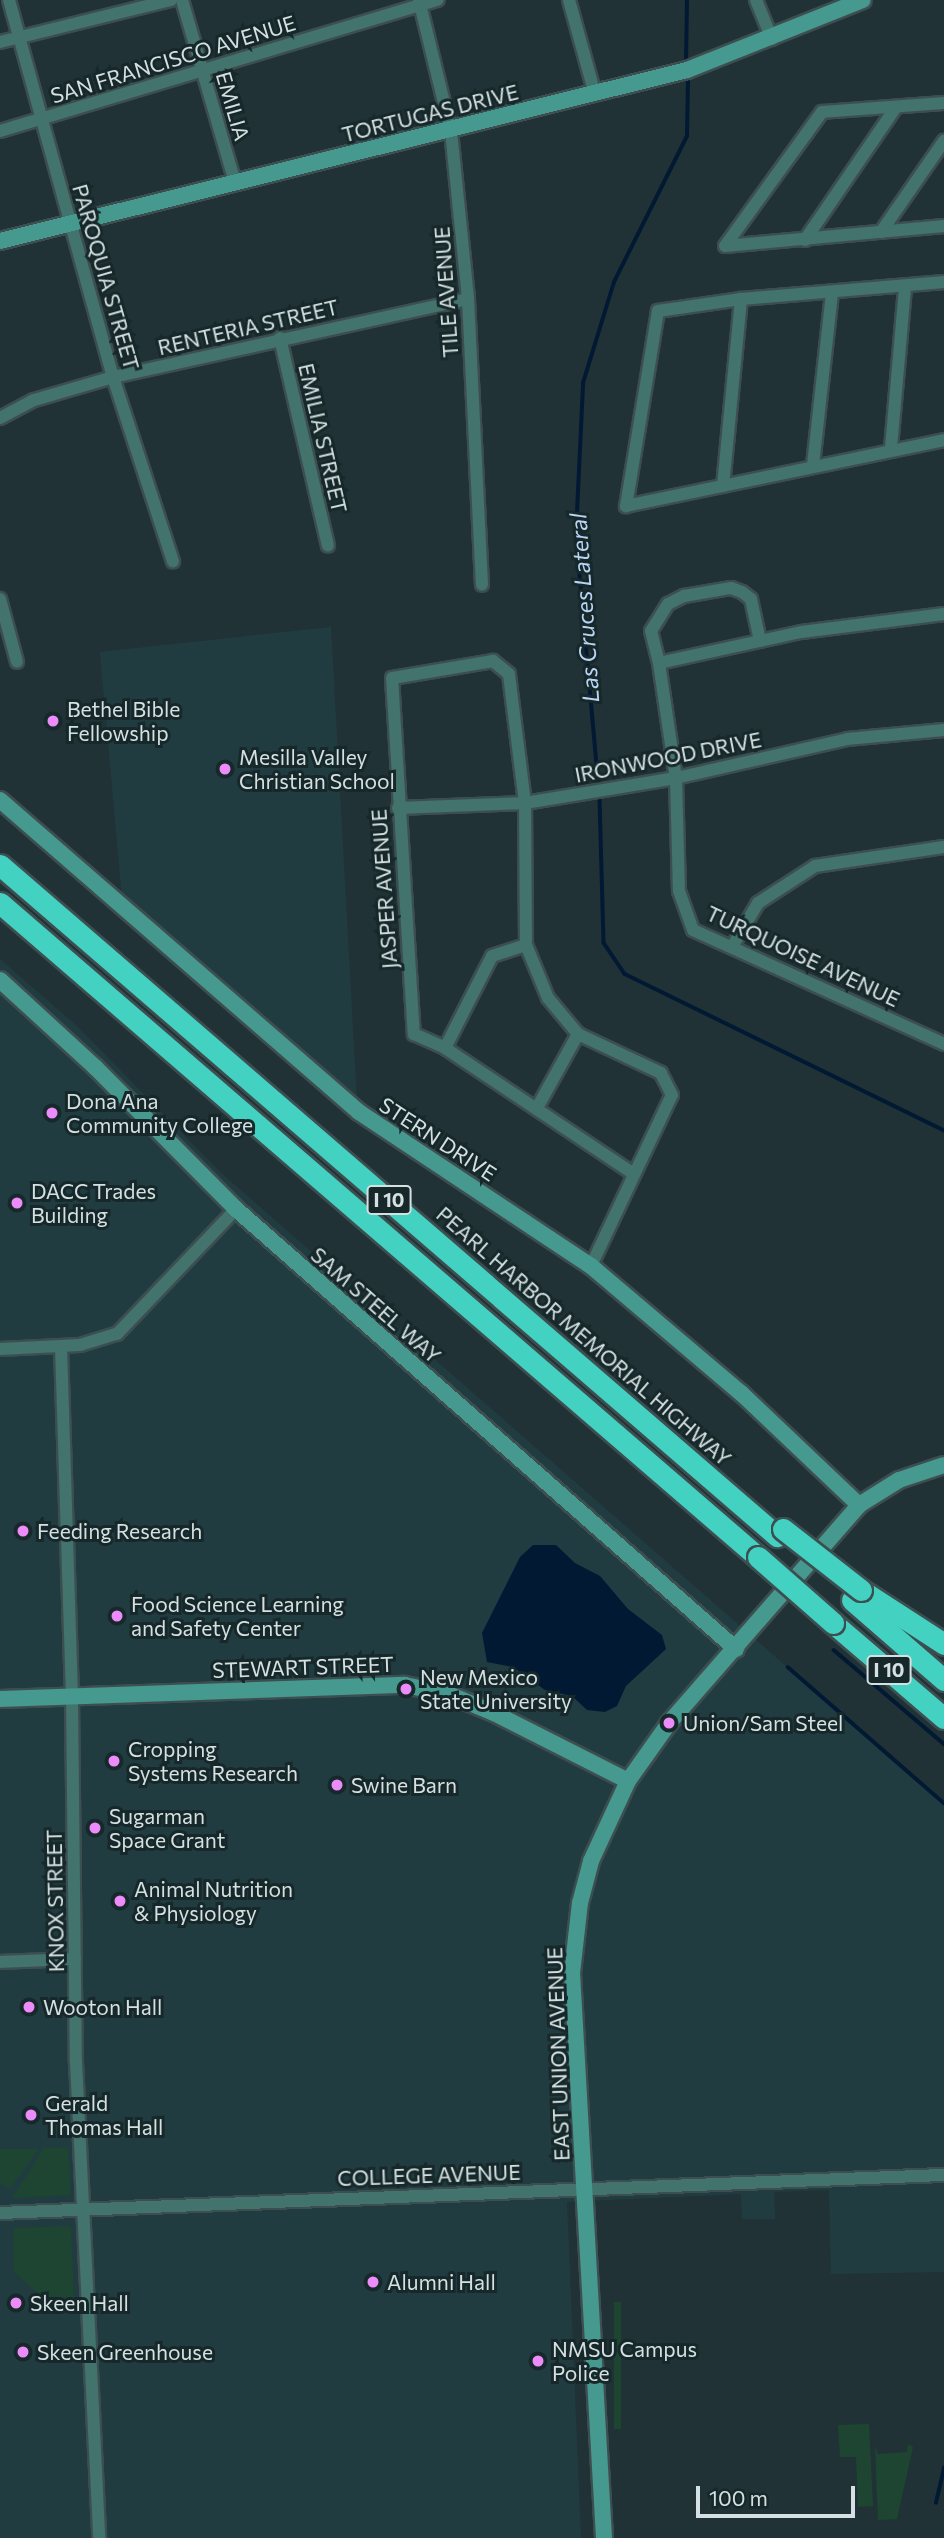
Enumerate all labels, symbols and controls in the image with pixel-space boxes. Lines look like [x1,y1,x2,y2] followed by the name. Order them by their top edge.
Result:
[48,10,298,108] street label: SAN FRANCISCO AVENUE
[211,68,255,144] street label: EMILIA
[339,79,521,147] street label: TORTUGAS DRIVE
[67,181,145,373] street label: PAROQUIA STREET
[429,226,463,358] street label: TILE AVENUE
[155,294,341,360] street label: RENTERIA STREET
[294,361,352,515] street label: EMILIA STREET
[564,512,604,704] water label: Las Cruces Lateral
[67,696,180,746] place label: Bethel Bible Fellowship
[45,713,61,729] marker: Bethel Bible Fellowship
[573,727,763,787] street label: IRONWOOD DRIVE
[239,744,395,794] place label: Mesilla Valley Christian School
[217,761,233,777] marker: Mesilla Valley Christian School
[366,808,402,970] street label: JASPER AVENUE
[702,900,904,1012] street label: TURQUOISE AVENUE
[66,1088,253,1138] place label: Dona Ana Community College
[375,1092,501,1186] street label: STERN DRIVE
[44,1105,60,1121] marker: Dona Ana Community College
[31,1178,156,1228] place label: DACC Trades Building
[366,1184,412,1216] road number: I 10
[9,1195,25,1211] marker: DACC Trades Building
[431,1201,737,1471] street label: PEARL HARBOR MEMORIAL HIGHWAY
[306,1242,446,1368] street label: SAM STEEL WAY
[37,1518,202,1544] place label: Feeding Research
[15,1523,31,1539] marker: Feeding Research
[131,1591,344,1641] place label: Food Science Learning and Safety Center
[109,1608,125,1624] marker: Food Science Learning and Safety Center
[212,1651,394,1683] street label: STEWART STREET
[866,1654,912,1686] road number: I 10
[420,1664,572,1714] place label: New Mexico State University
[398,1681,414,1697] marker: New Mexico State University
[683,1710,843,1736] place label: Union/Sam Steel
[661,1715,677,1731] marker: Union/Sam Steel
[128,1736,298,1786] place label: Cropping Systems Research
[106,1753,122,1769] marker: Cropping Systems Research
[351,1772,457,1798] place label: Swine Barn
[329,1777,345,1793] marker: Swine Barn
[109,1803,225,1853] place label: Sugarman Space Grant
[87,1820,103,1836] marker: Sugarman Space Grant
[41,1829,69,1973] street label: KNOX STREET
[134,1876,293,1926] place label: Animal Nutrition & Physiology
[112,1893,128,1909] marker: Animal Nutrition & Physiology
[542,1947,574,2161] street label: EAST UNION AVENUE
[43,1994,162,2020] place label: Wooton Hall
[21,1999,37,2015] marker: Wooton Hall
[45,2090,163,2140] place label: Gerald Thomas Hall
[23,2107,39,2123] marker: Gerald Thomas Hall
[337,2159,521,2191] street label: COLLEGE AVENUE
[387,2269,496,2295] place label: Alumni Hall
[365,2274,381,2290] marker: Alumni Hall
[30,2290,129,2316] place label: Skeen Hall
[8,2295,24,2311] marker: Skeen Hall
[552,2336,697,2386] place label: NMSU Campus Police
[37,2339,213,2365] place label: Skeen Greenhouse
[15,2344,31,2360] marker: Skeen Greenhouse
[530,2353,546,2369] marker: NMSU Campus Police
[699,2472,858,2516] scale bar
[709,2485,768,2510] text: 100 m

